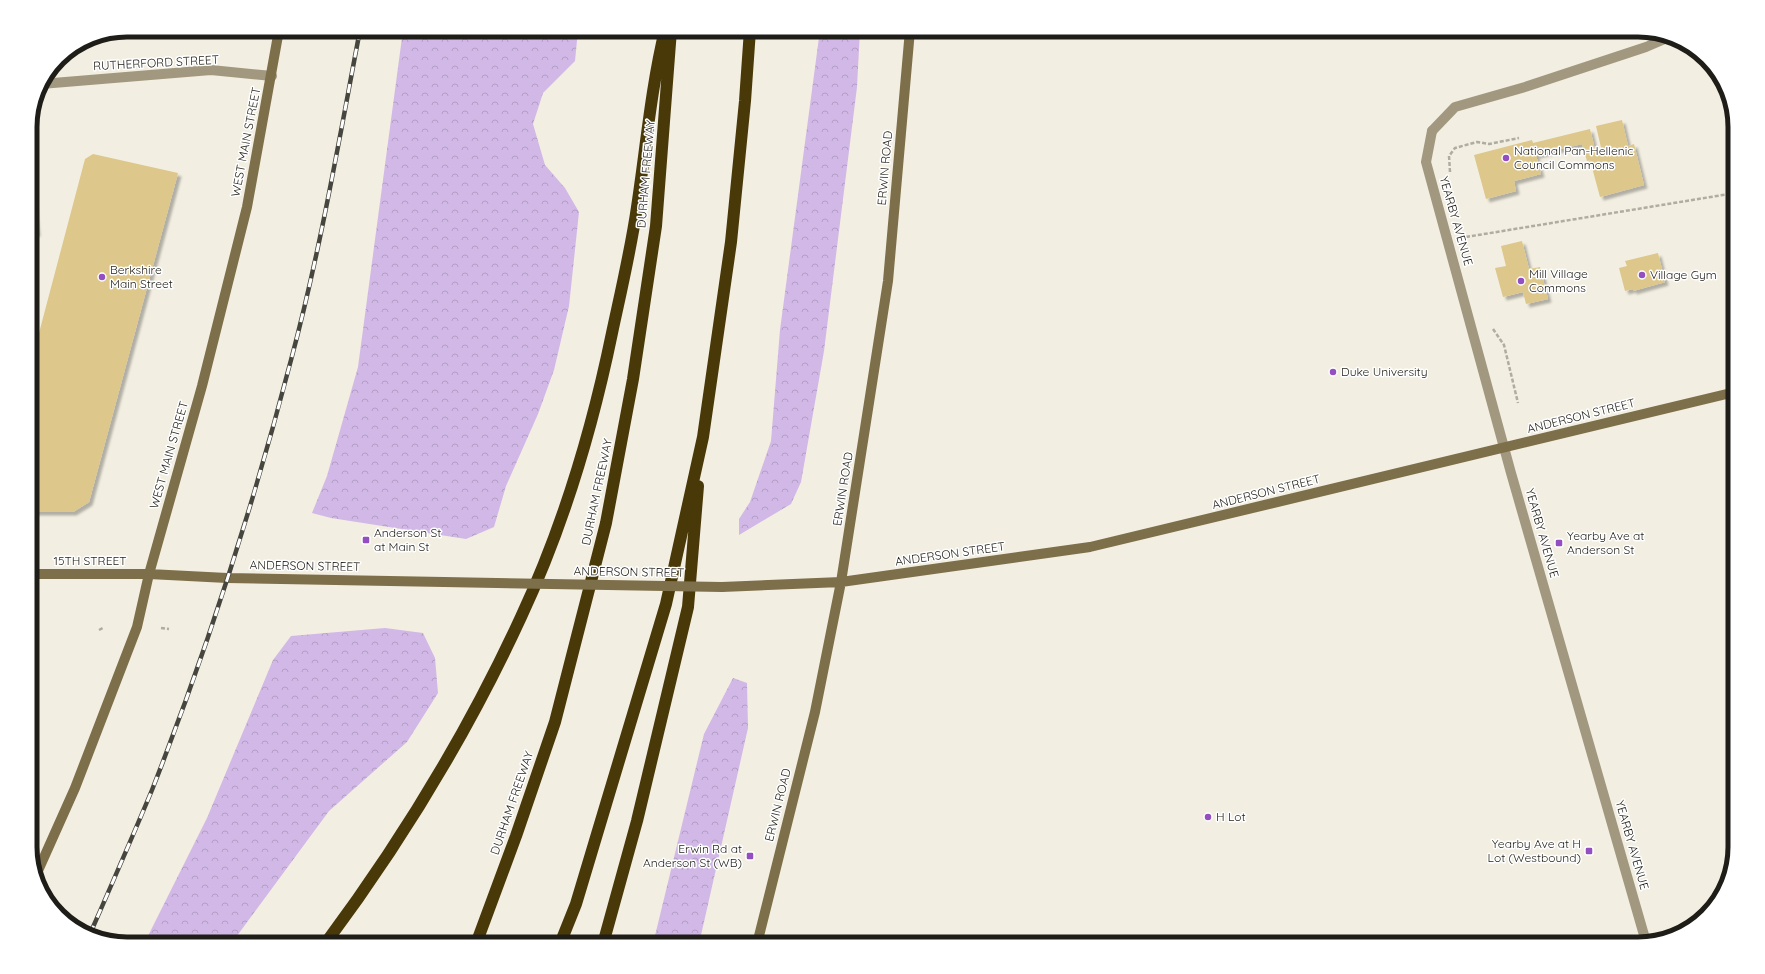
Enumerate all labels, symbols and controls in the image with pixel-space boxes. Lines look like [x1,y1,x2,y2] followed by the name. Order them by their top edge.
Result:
[93,52,219,73] street label: RUTHERFORD STREET
[228,86,263,198] street label: WEST MAIN STREET
[633,119,658,229] street label: DURHAM FREEWAY
[874,130,895,206] street label: ERWIN ROAD
[1514,143,1633,172] place label: National Pan-Hellenic Council Commons
[1501,153,1511,163] marker: National Pan-Hellenic Council Commons
[1437,174,1476,268] street label: YEARBY AVENUE
[110,262,173,291] place label: Berkshire Main Street
[1529,266,1588,295] place label: Mill Village Commons
[1650,267,1717,282] place label: Village Gym
[1637,270,1647,280] marker: Village Gym
[97,272,107,282] marker: Berkshire Main Street
[1516,276,1526,286] marker: Mill Village Commons
[1341,364,1428,379] place label: Duke University
[1328,367,1338,377] marker: Duke University
[1525,395,1636,436] street label: ANDERSON STREET
[146,399,191,510] street label: WEST MAIN STREET
[578,437,615,547] street label: DURHAM FREEWAY
[829,450,856,527] street label: ERWIN ROAD
[1210,471,1321,512] street label: ANDERSON STREET
[1523,486,1562,580] street label: YEARBY AVENUE
[374,525,441,554] place label: Anderson St at Main St
[1567,528,1644,557] place label: Yearby Ave at Anderson St
[361,535,371,545] marker: Anderson St at Main St
[894,538,1006,569] street label: ANDERSON STREET
[1554,538,1564,548] marker: Yearby Ave at Anderson St
[53,553,127,568] street label: 15TH STREET
[249,557,361,574] street label: ANDERSON STREET
[573,563,685,580] street label: ANDERSON STREET
[487,749,536,857] street label: DURHAM FREEWAY
[761,766,794,843] street label: ERWIN ROAD
[1613,798,1652,892] street label: YEARBY AVENUE
[1216,809,1246,824] place label: H Lot
[1203,812,1213,822] marker: H Lot
[1488,836,1581,865] place label: Yearby Ave at H Lot (Westbound)
[643,841,742,870] place label: Erwin Rd at Anderson St (WB)
[1584,846,1594,856] marker: Yearby Ave at H Lot (Westbound)
[745,851,755,861] marker: Erwin Rd at Anderson St (WB)

